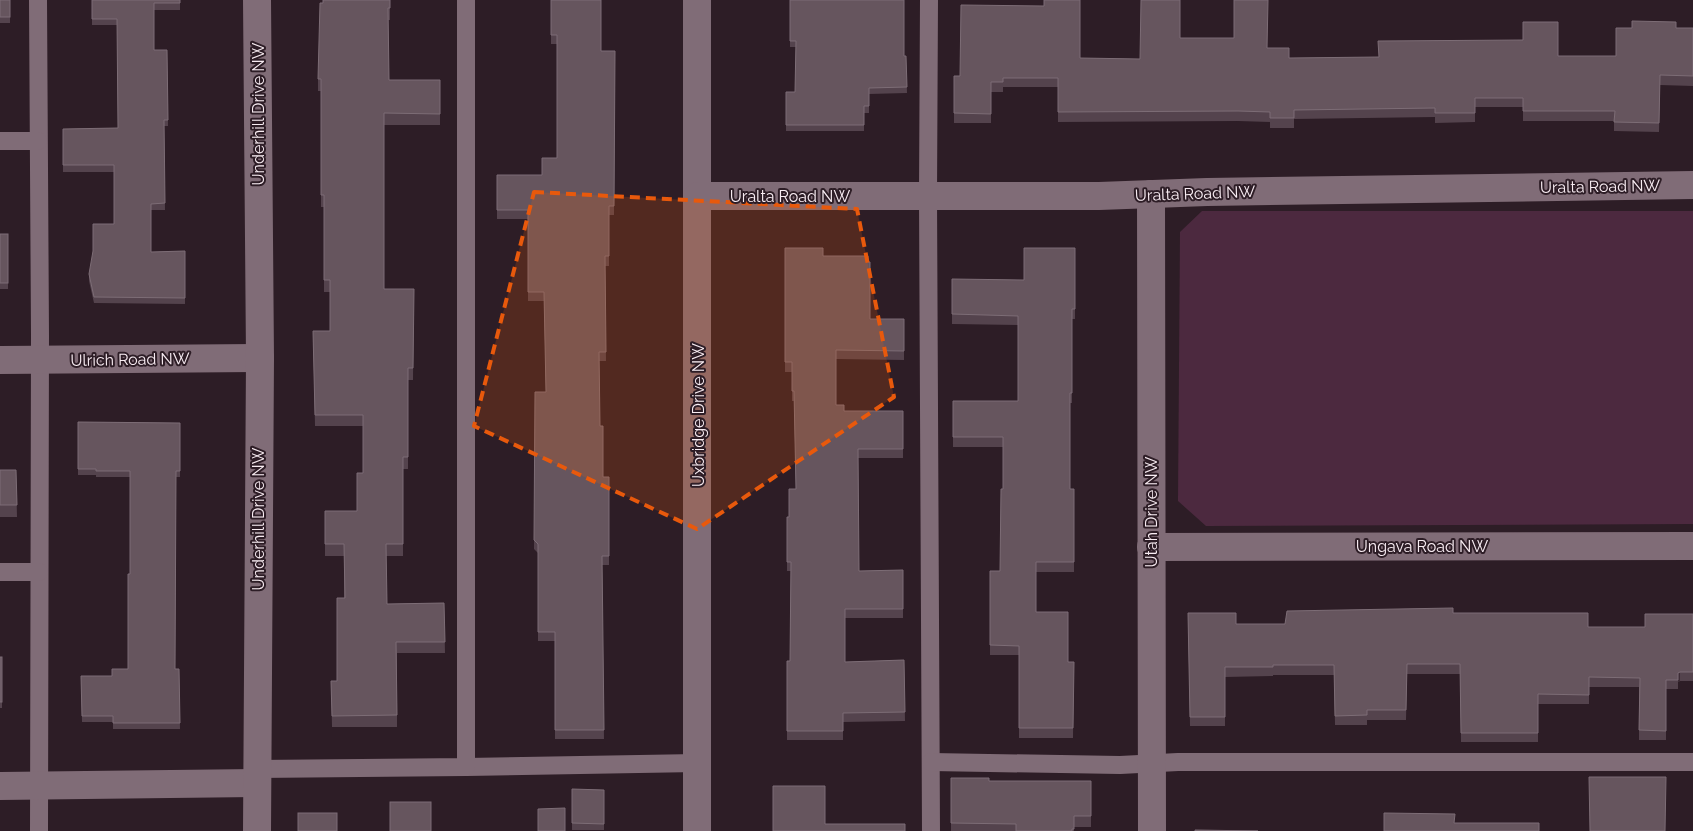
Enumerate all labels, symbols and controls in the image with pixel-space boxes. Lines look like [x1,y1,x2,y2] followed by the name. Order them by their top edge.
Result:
[249,42,268,185] street label: Underhill Drive NW
[1540,176,1661,197] street label: Uralta Road NW
[1135,182,1256,205] street label: Uralta Road NW
[730,187,850,206] street label: Uralta Road NW
[689,343,708,487] street label: Uxbridge Drive NW
[70,349,190,370] street label: Ulrich Road NW
[249,447,268,590] street label: Underhill Drive NW
[1142,456,1161,567] street label: Utah Drive NW
[1356,537,1488,556] street label: Ungava Road NW

